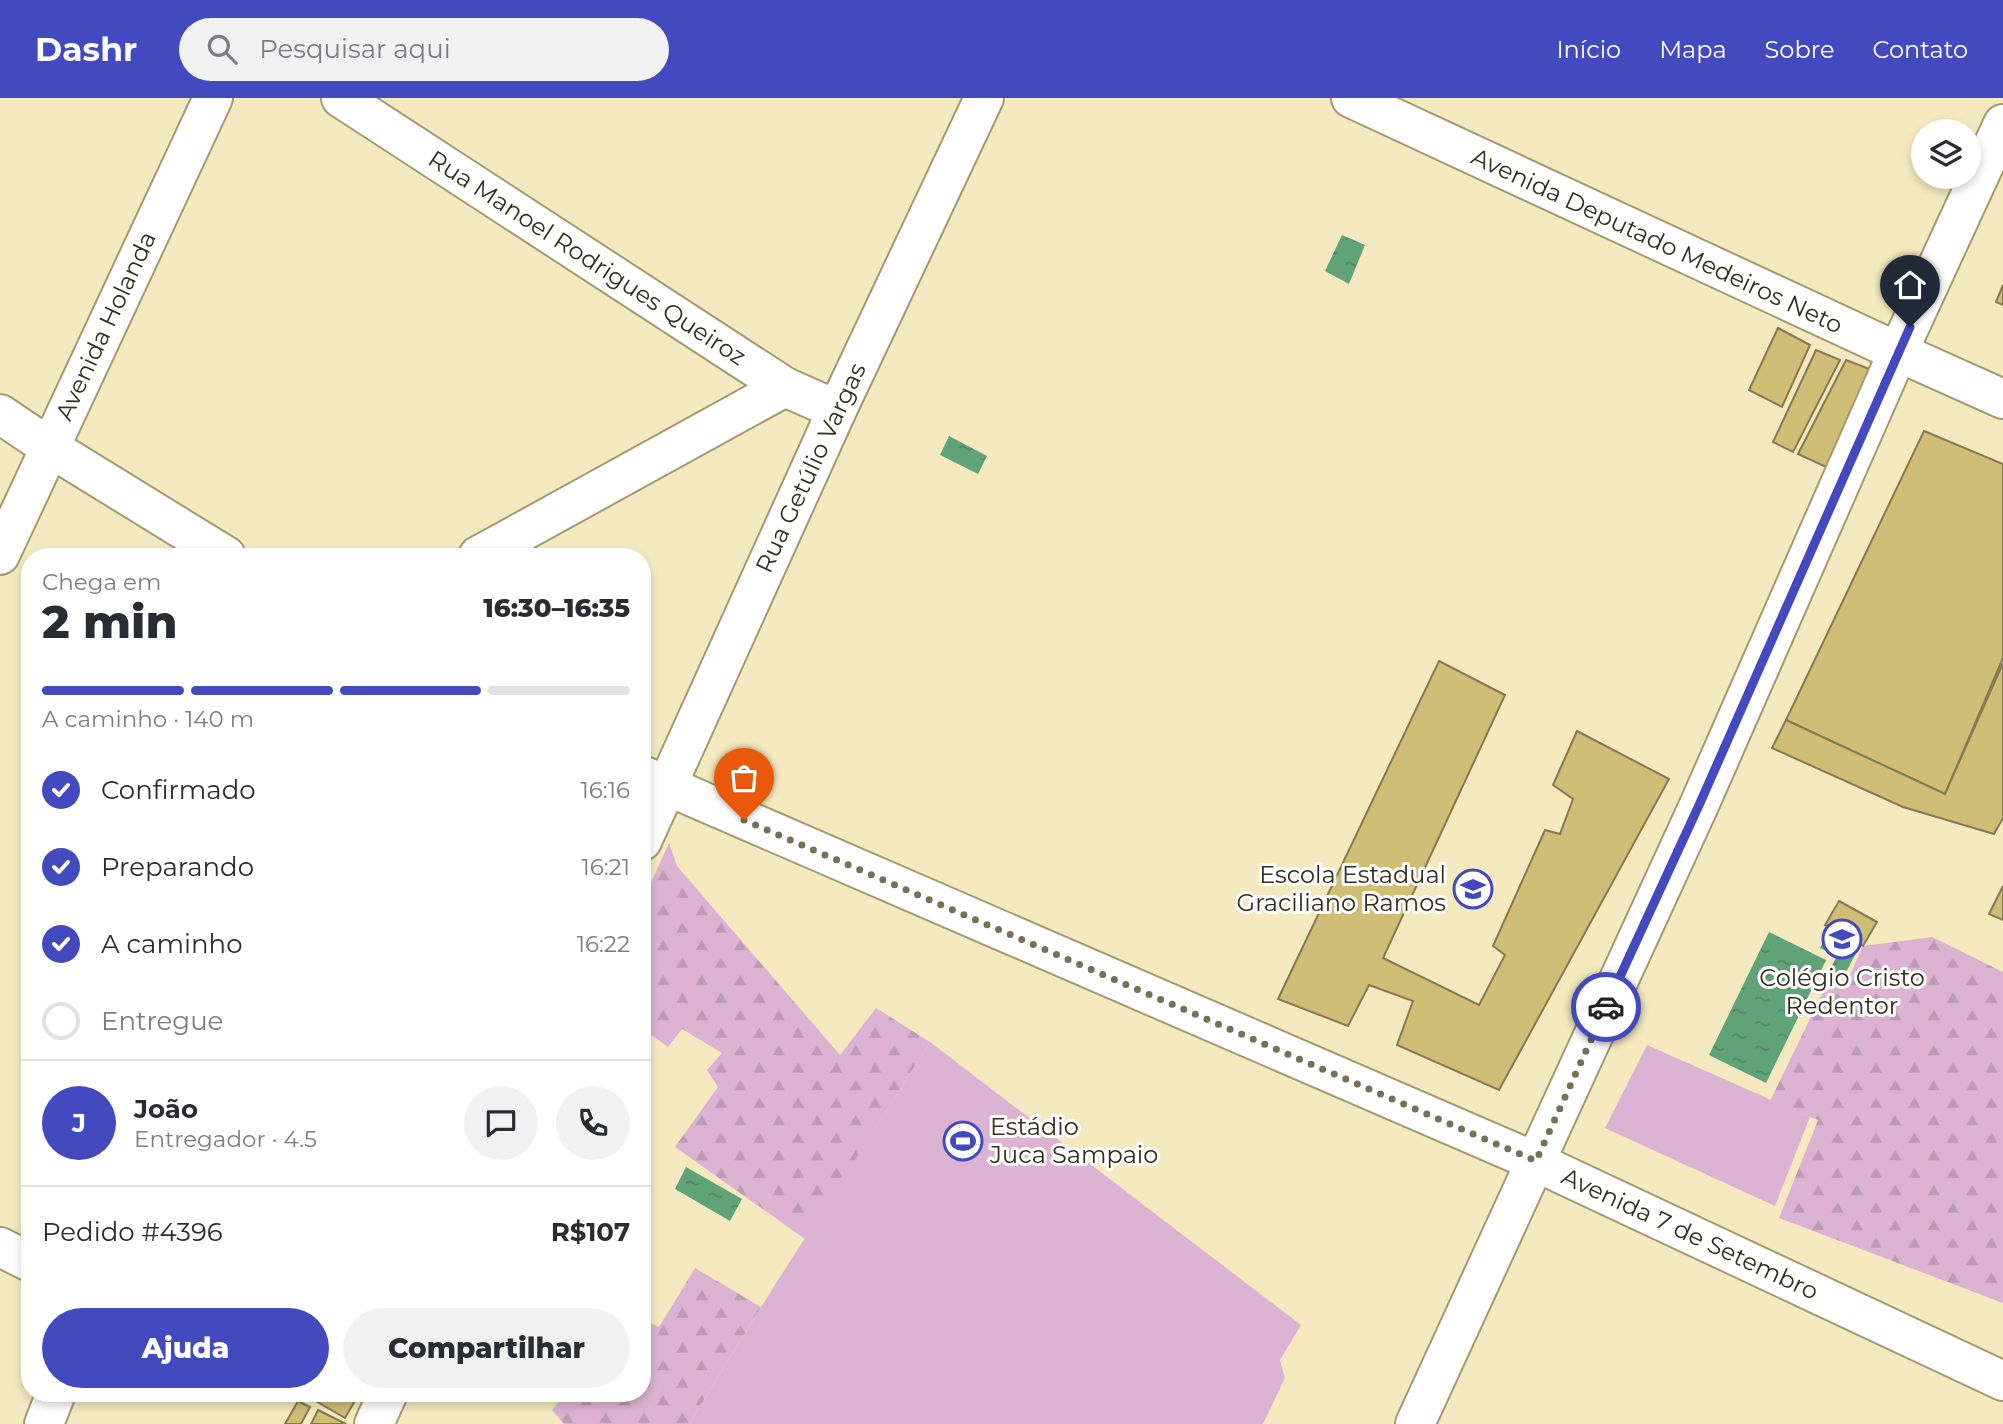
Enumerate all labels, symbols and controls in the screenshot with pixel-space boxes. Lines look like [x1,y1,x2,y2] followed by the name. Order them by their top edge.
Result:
[179,18,669,81] search box
[35,29,137,69] text: Dashr
[203,30,241,68] icon: search
[259,33,451,65] text: Pesquisar aqui
[1556,35,1621,64] text: Início
[1659,35,1727,64] text: Mapa
[1765,35,1834,64] text: Sobre
[1872,35,1968,64] text: Contato
[1911,119,1981,189] map controls
[1911,119,1981,189] button: layers
[1467,142,1847,340] street label: Avenida Deputado Medeiros Neto
[423,144,751,371] street label: Rua Manoel Rodrigues Queiroz
[49,227,162,425] street label: Avenida Holanda
[1880,255,1940,327] pin
[1891,266,1929,304] icon: home
[749,358,872,577] street label: Rua Getúlio Vargas
[42,568,161,596] text: Chega em
[483,592,630,624] text: 16:30–16:35
[42,593,177,650] text: 2 min
[42,705,254,733] text: A caminho · 140 m
[714,748,774,820] pin
[725,759,763,797] icon: bag
[42,771,80,809] icon: check
[101,774,256,806] text: Confirmado
[581,776,630,804] text: 16:16
[42,848,80,886] icon: check
[101,851,254,883] text: Preparando
[581,853,630,881] text: 16:21
[1237,860,1446,917] place label: Escola Estadual Graciliano Ramos
[1452,868,1494,910] school or university icon: Escola Estadual Graciliano Ramos
[1821,918,1863,960] school or university icon: Colégio Cristo Redentor
[42,925,80,963] icon: check
[101,928,242,960] text: A caminho
[577,930,630,958] text: 16:22
[1759,963,1925,1020] place label: Colégio Cristo Redentor
[1571,972,1641,1042] courier
[1587,988,1625,1026] icon: car
[101,1005,223,1037] text: Entregue
[464,1086,538,1160] button: chat
[556,1086,630,1160] button: phone
[134,1093,198,1125] text: João
[72,1107,86,1139] text: J
[989,1112,1158,1169] place label: Estádio Juca Sampaio
[942,1120,984,1162] sports icon: Estádio Juca Sampaio
[134,1125,317,1153] text: Entregador · 4.5
[1557,1161,1823,1306] street label: Avenida 7 de Setembro
[42,1216,223,1248] text: Pedido #4396
[551,1216,630,1248] text: R$107
[42,1308,329,1388] button: Ajuda
[343,1308,630,1388] button: Compartilhar

